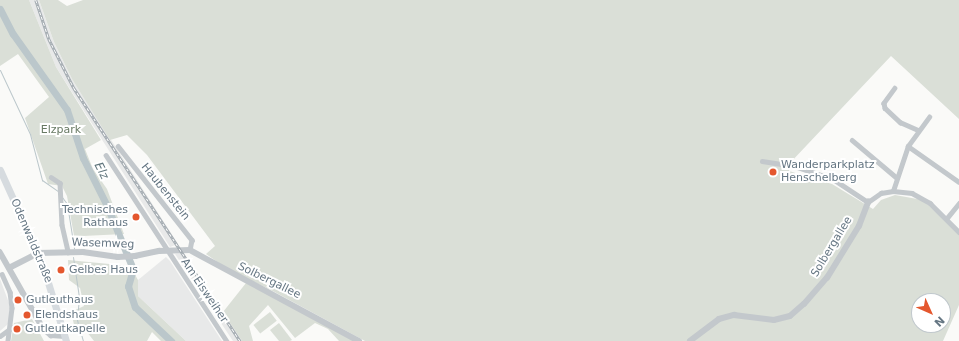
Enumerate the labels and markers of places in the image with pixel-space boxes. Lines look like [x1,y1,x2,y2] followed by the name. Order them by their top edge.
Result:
[781,159,875,185] place label: Wanderparkplatz Henschelberg
[768,167,778,177] marker: Wanderparkplatz Henschelberg
[62,204,128,230] place label: Technisches Rathaus
[131,212,141,222] marker: Technisches Rathaus
[69,263,138,277] place label: Gelbes Haus
[56,265,66,275] marker: Gelbes Haus
[26,293,93,307] place label: Gutleuthaus
[13,295,23,305] marker: Gutleuthaus
[35,308,98,322] place label: Elendshaus
[22,310,32,320] marker: Elendshaus
[25,322,105,336] place label: Gutleutkapelle
[12,324,22,334] marker: Gutleutkapelle

